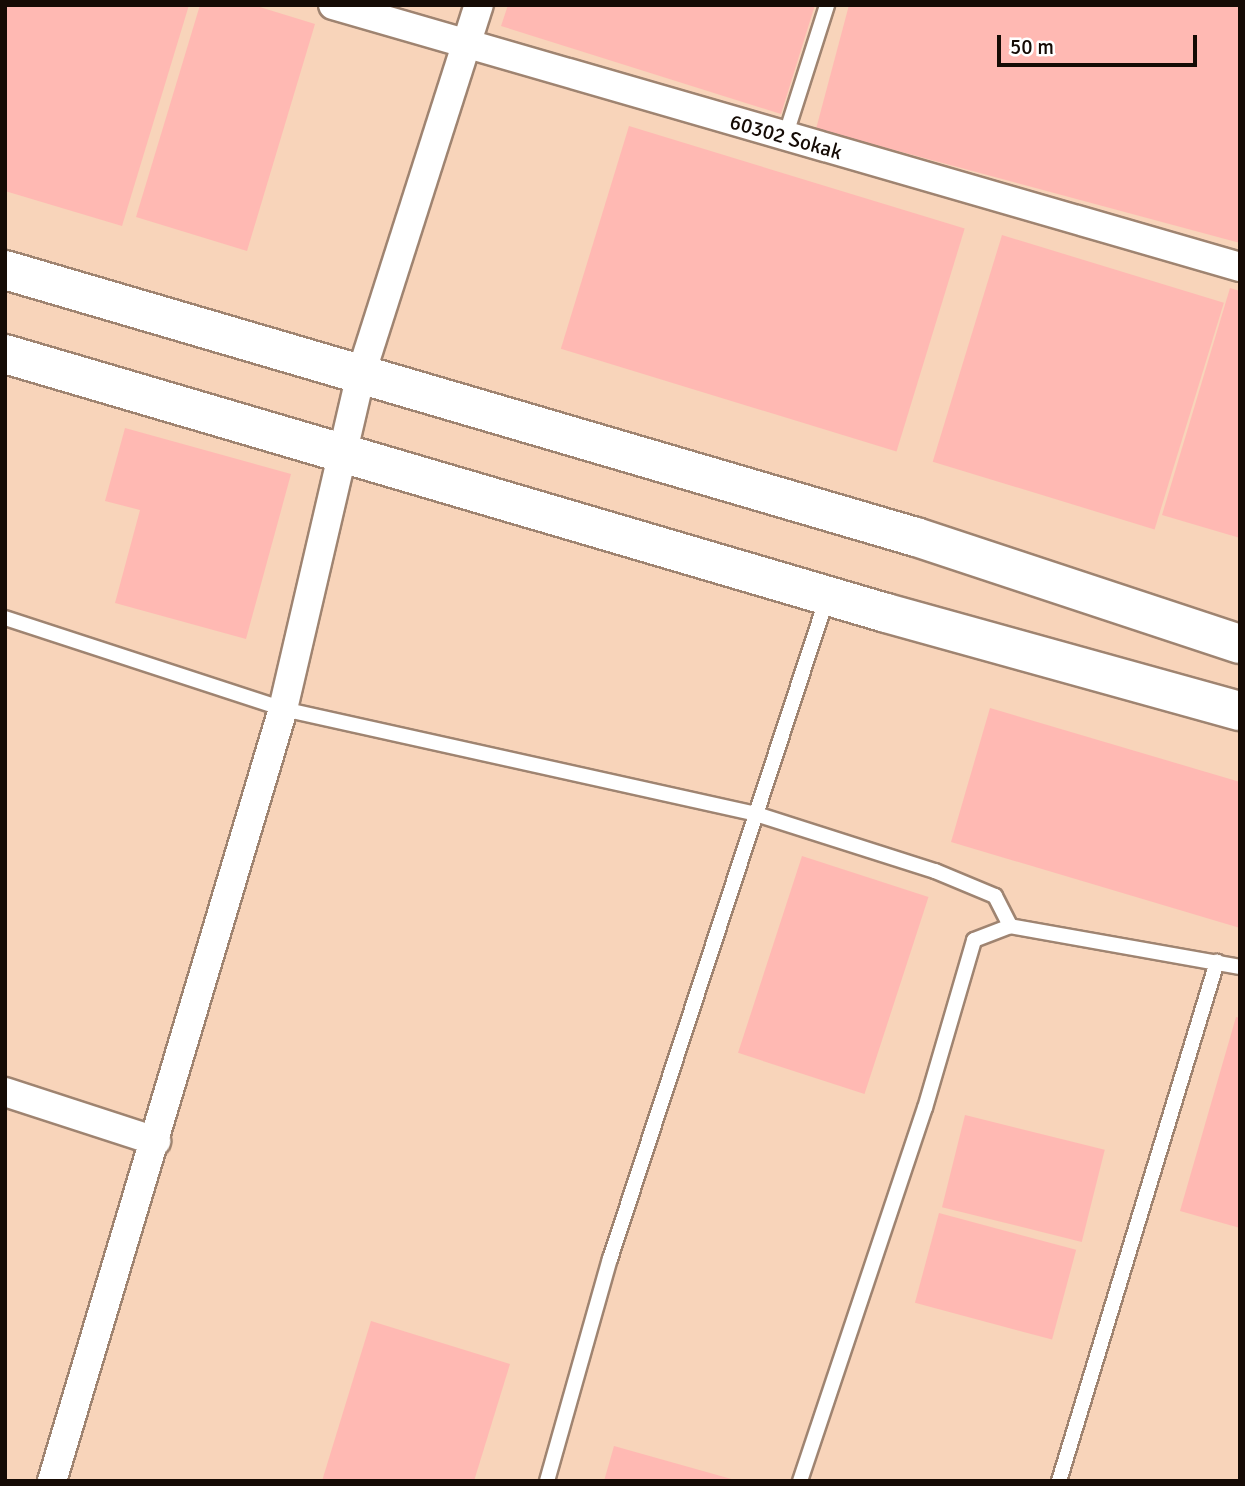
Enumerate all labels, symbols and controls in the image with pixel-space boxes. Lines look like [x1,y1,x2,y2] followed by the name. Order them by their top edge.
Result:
[1000,21,1200,65] scale bar
[1010,34,1054,60] text: 50 m
[727,109,845,165] street label: 60302 Sokak

